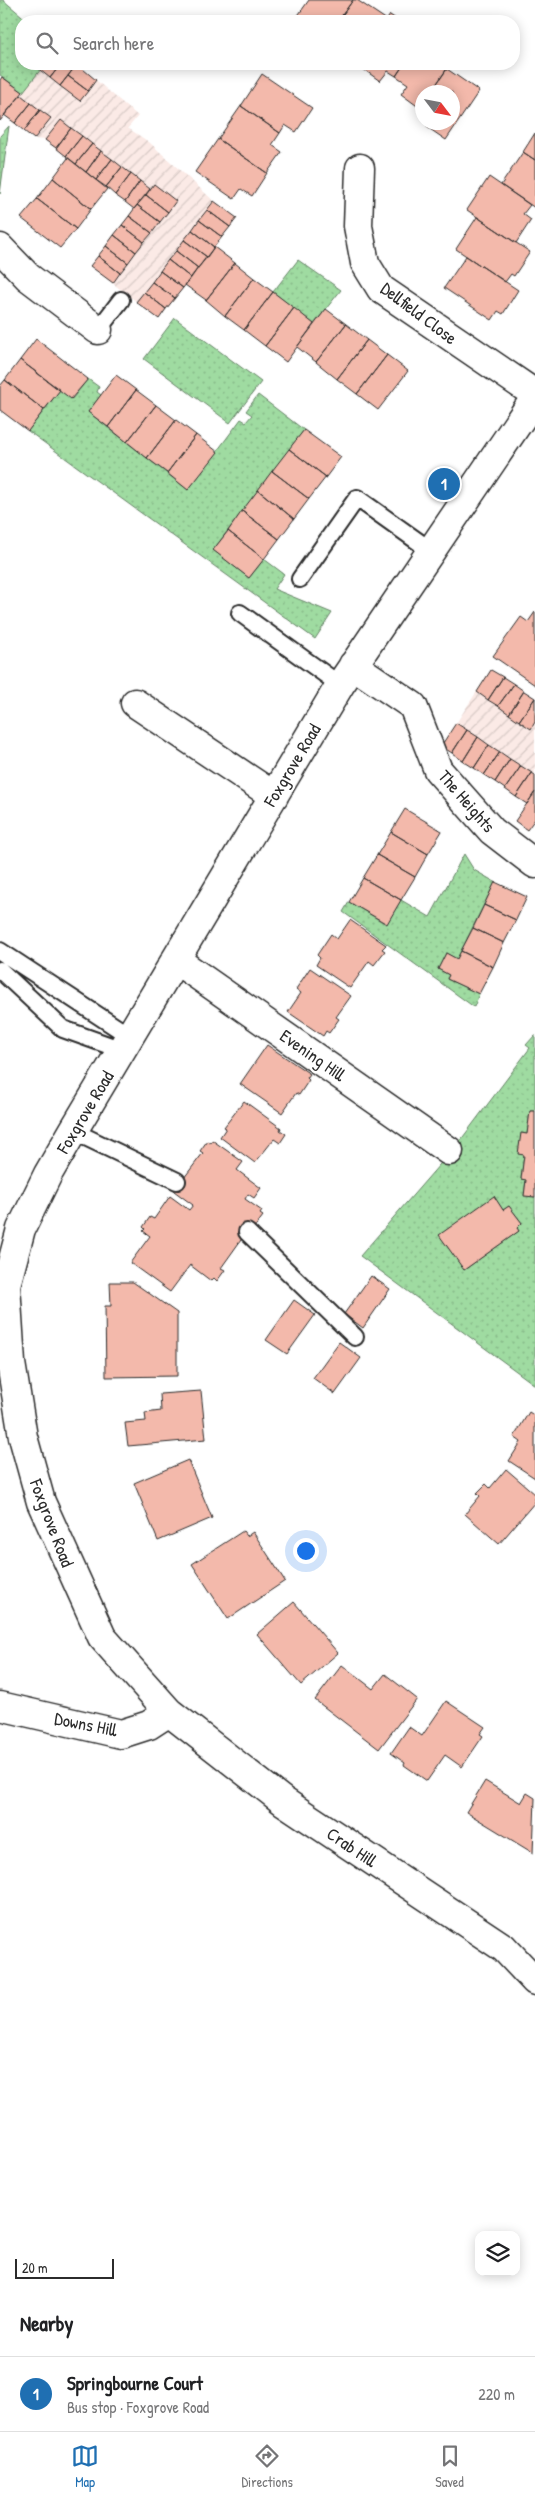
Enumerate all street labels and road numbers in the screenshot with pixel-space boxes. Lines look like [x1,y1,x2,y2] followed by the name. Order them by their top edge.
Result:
[376,276,462,350] street label: Dellfield Close
[257,719,326,812] street label: Foxgrove Road
[433,764,501,838] street label: The Heights
[275,1023,351,1087] street label: Evening Hill
[50,1066,119,1159] street label: Foxgrove Road
[23,1475,80,1571] street label: Foxgrove Road
[52,1706,120,1742] street label: Downs Hill
[322,1821,382,1873] street label: Crab Hill

